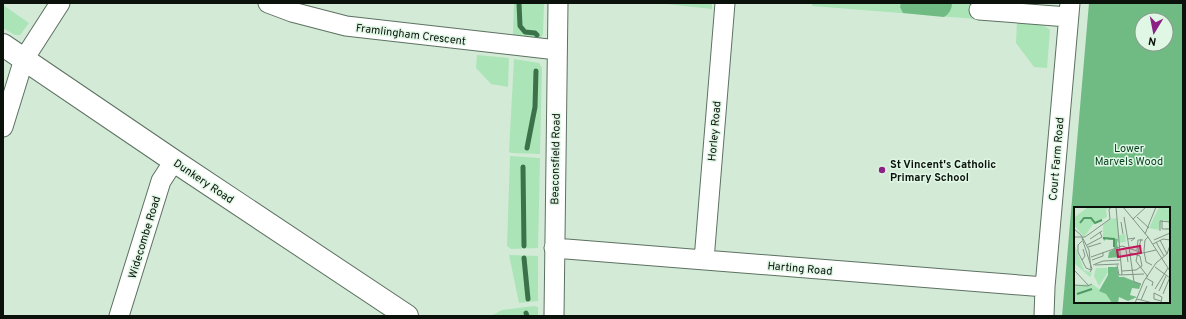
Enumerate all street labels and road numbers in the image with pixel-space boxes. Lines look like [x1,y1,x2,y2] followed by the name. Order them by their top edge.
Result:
[355,21,467,49] street label: Framlingham Crescent
[705,100,725,162] street label: Horley Road
[548,113,564,205] street label: Beaconsfield Road
[1046,117,1068,201] street label: Court Farm Road
[171,157,236,207] street label: Dunkery Road
[126,194,164,280] street label: Widecombe Road
[767,259,833,279] street label: Harting Road

